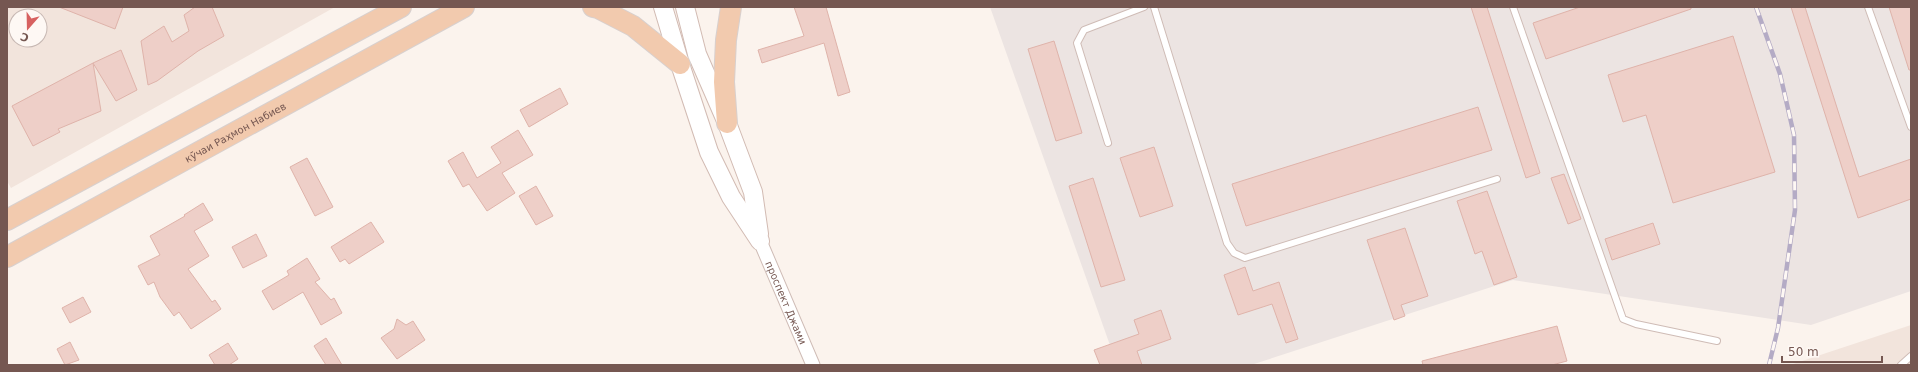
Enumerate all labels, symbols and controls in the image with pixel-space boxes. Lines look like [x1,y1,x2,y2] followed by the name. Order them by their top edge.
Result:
[8,8,48,48] north arrow
[19,29,31,44] text: С
[183,101,288,165] street label: кӯчаи Раҳмон Набиев
[763,260,808,346] street label: проспект Джами
[1782,338,1882,364] scale bar
[1788,345,1819,359] text: 50 m

